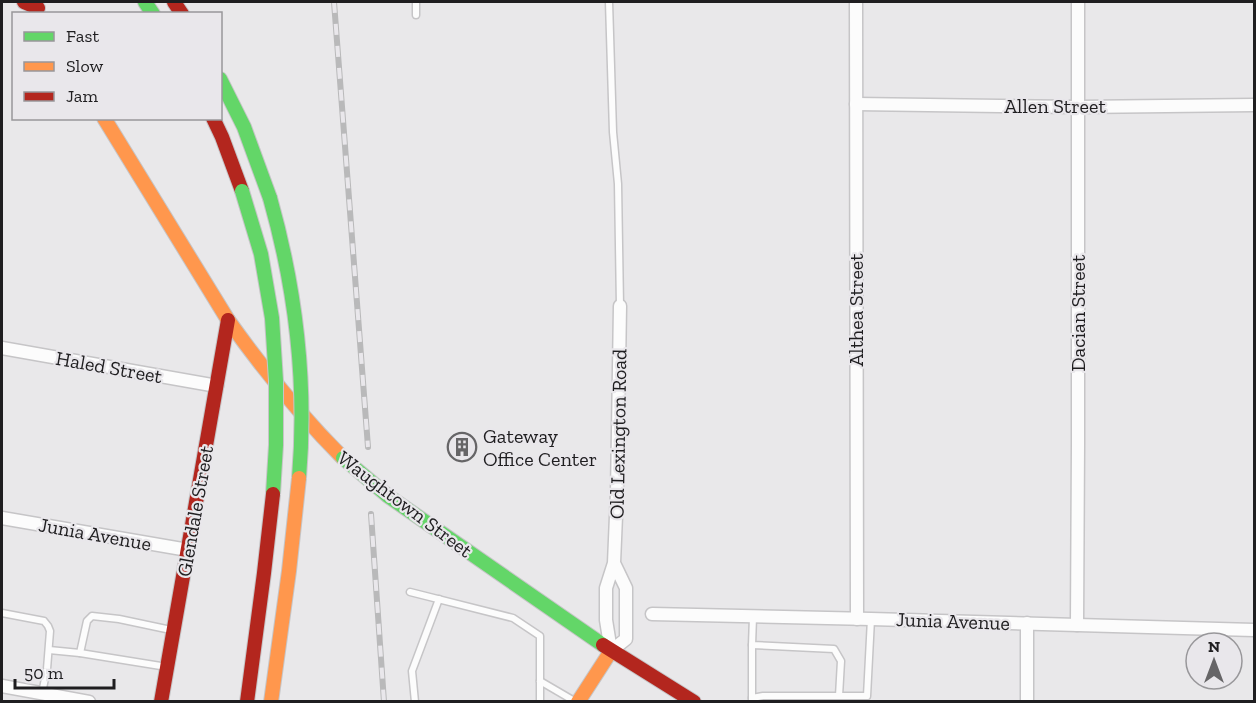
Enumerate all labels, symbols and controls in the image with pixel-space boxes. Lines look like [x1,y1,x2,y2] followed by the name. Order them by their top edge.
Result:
[12,12,222,120] legend
[66,25,99,47] text: Fast
[66,55,103,77] text: Slow
[66,85,98,107] text: Jam
[1004,94,1106,118] street label: Allen Street
[844,253,868,367] street label: Althea Street
[1066,254,1090,371] street label: Dacian Street
[54,346,165,388] street label: Haled Street
[605,349,631,519] street label: Old Lexington Road
[483,424,597,471] place label: Gateway Office Center
[446,431,478,463] building icon: Gateway Office Center
[172,443,218,578] street label: Glendale Street
[333,446,478,563] street label: Waughtown Street
[37,512,153,556] street label: Junia Avenue
[896,607,1010,635] street label: Junia Avenue
[1184,631,1244,691] north arrow
[1208,637,1220,656] text: N
[15,652,114,690] scale bar
[24,662,64,684] text: 50 m

